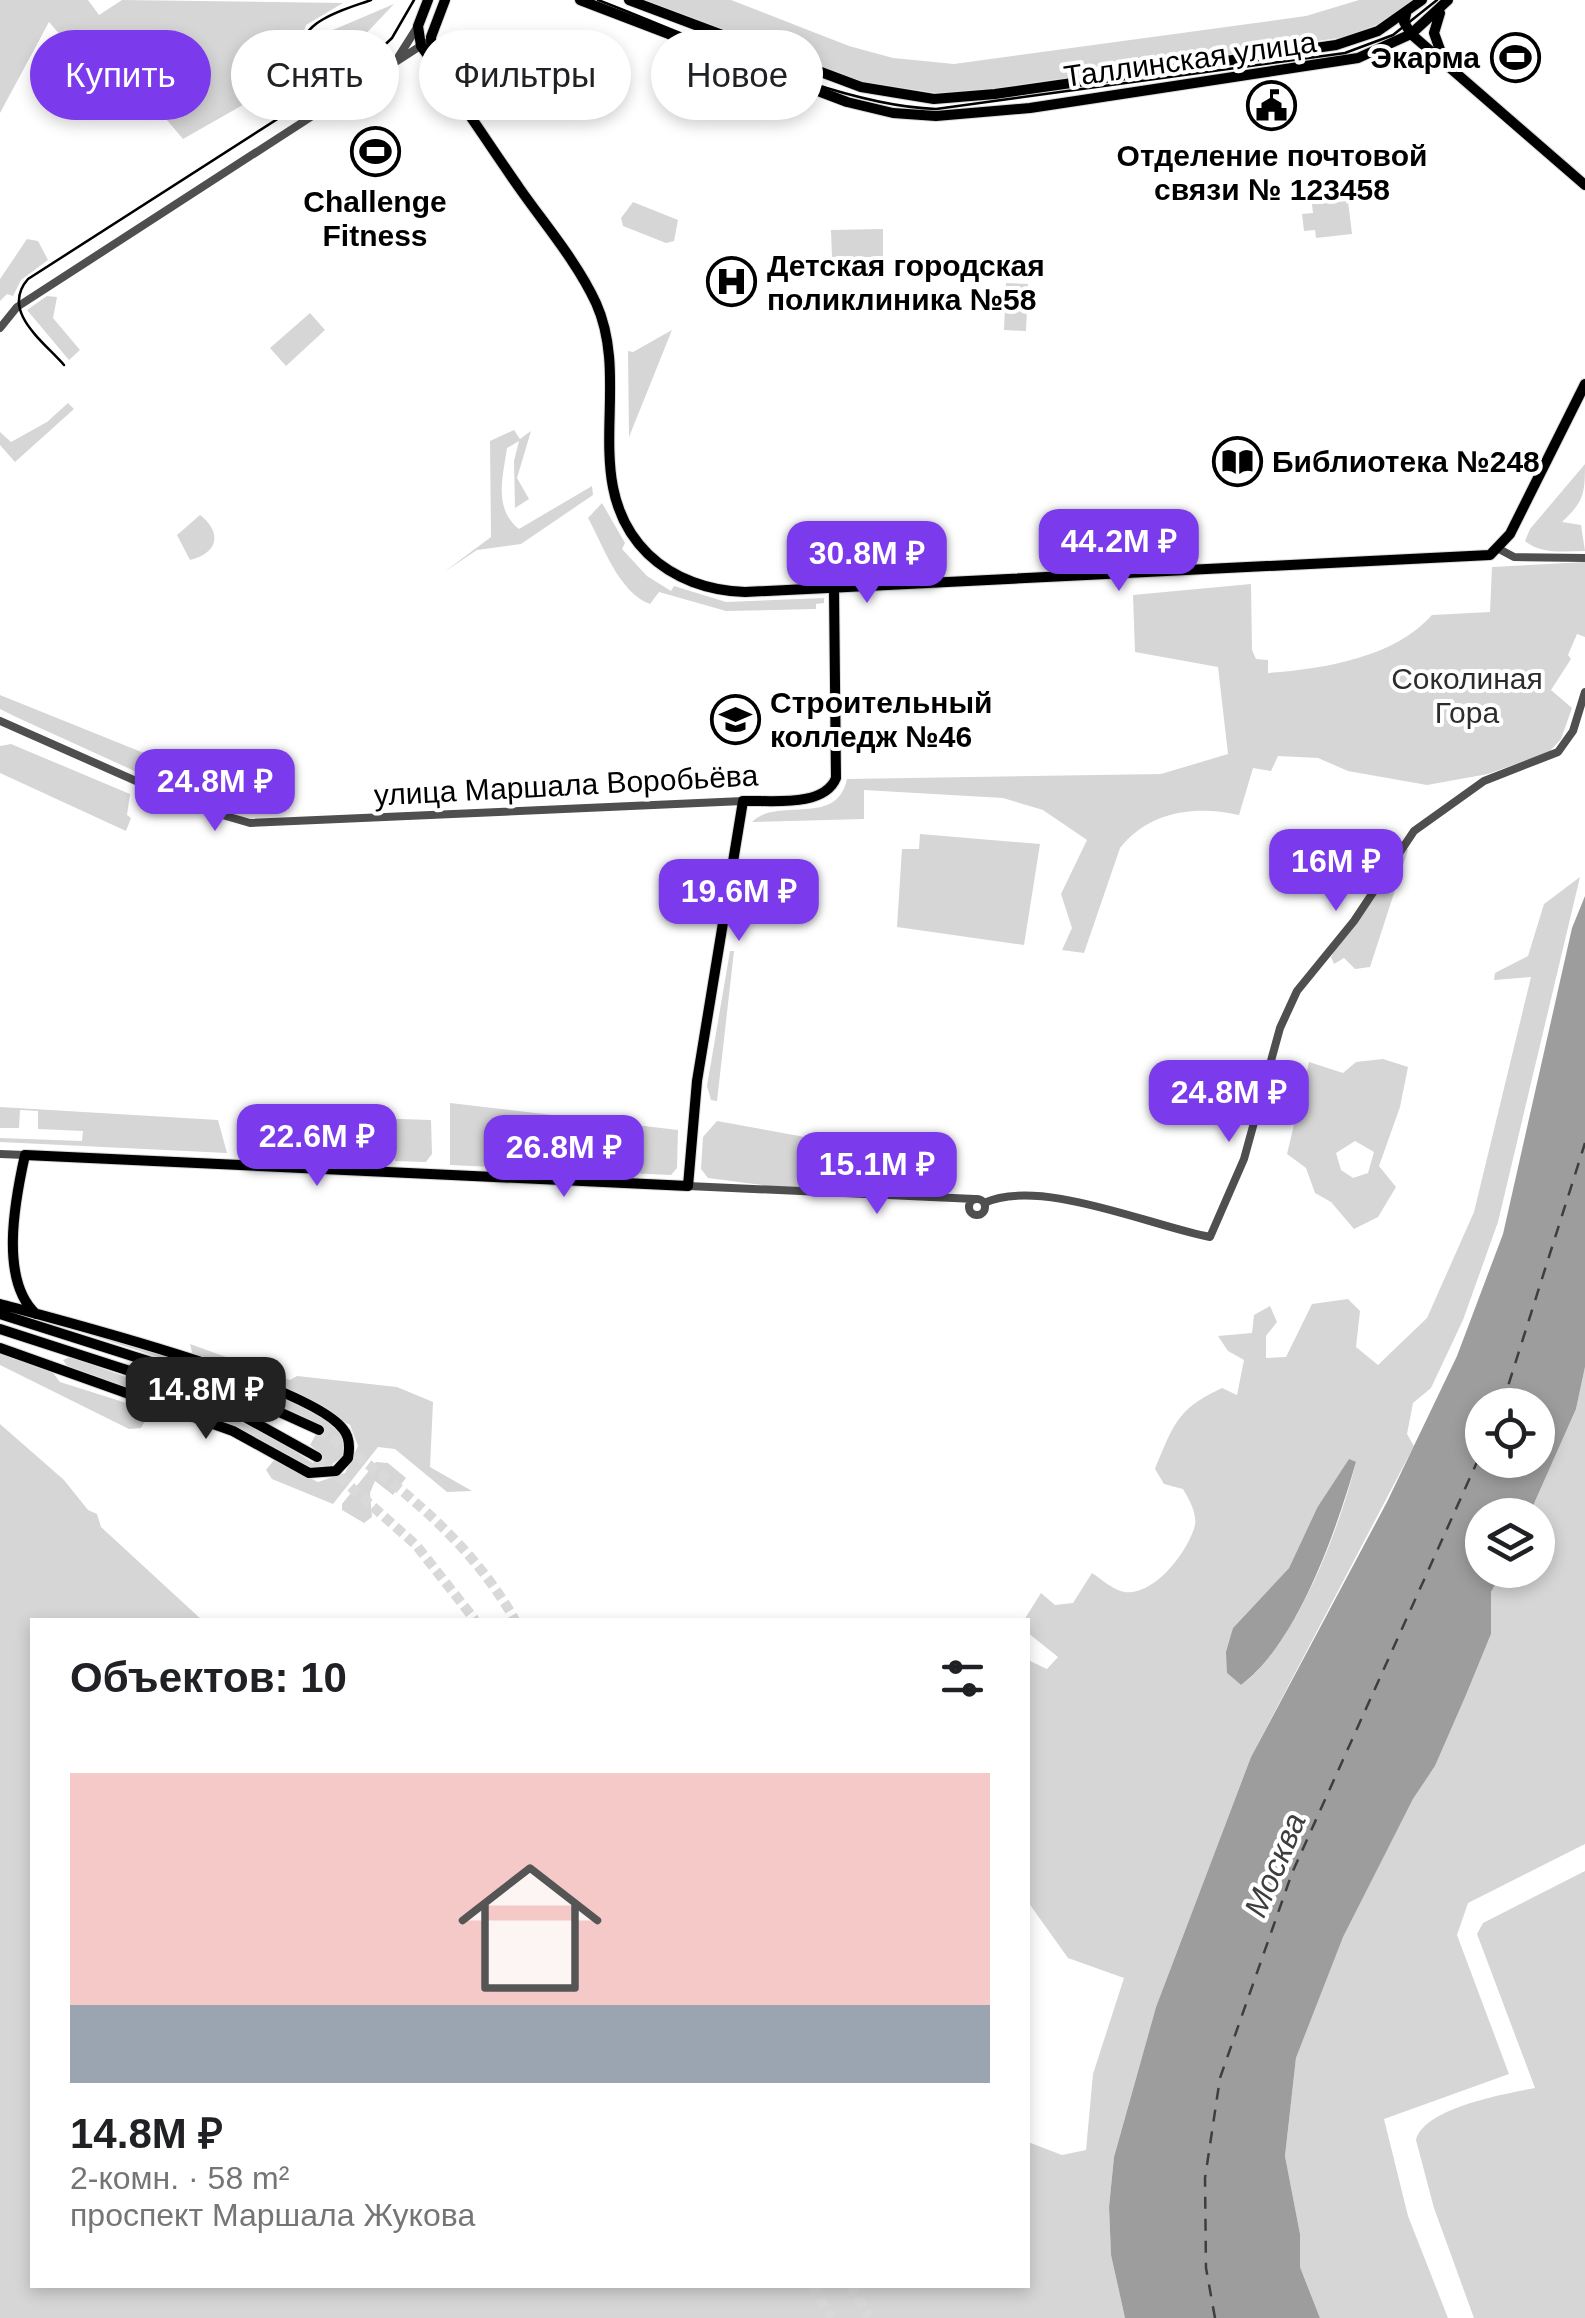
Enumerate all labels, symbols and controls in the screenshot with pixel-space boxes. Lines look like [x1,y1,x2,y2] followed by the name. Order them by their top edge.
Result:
[1062,25,1319,93] street label: Таллинская улица
[30,30,211,120] chip: Купить
[231,30,399,120] chip: Снять
[419,30,631,120] chip: Фильтры
[651,30,823,120] chip: Новое
[1489,31,1541,83] sports icon: Экарма
[1371,41,1480,74] place label: Экарма
[1246,80,1298,132] public building icon: Отделение почтовой связи № 123458
[349,126,401,178] sports icon: Challenge Fitness
[1117,139,1427,206] place label: Отделение почтовой связи № 123458
[303,185,447,252] place label: Challenge Fitness
[767,249,1045,316] place label: Детская городская поликлиника №58
[706,256,758,308] hospital icon: Детская городская поликлиника №58
[1211,435,1263,487] library icon: Библиотека №248
[1272,445,1540,478] place label: Библиотека №248
[1027,509,1211,594] pin: 44.2M ₽
[775,521,959,606] pin: 30.8M ₽
[1061,523,1177,559] text: 44.2M ₽
[809,535,925,571] text: 30.8M ₽
[1391,662,1543,729] park label: Соколиная Гора
[770,686,993,753] place label: Строительный колледж №46
[709,693,761,745] school or university icon: Строительный колледж №46
[123,749,307,834] pin: 24.8M ₽
[373,758,759,812] street label: улица Маршала Воробьёва
[157,763,273,799] text: 24.8M ₽
[1266,829,1406,914] pin: 16M ₽
[1291,843,1381,879] text: 16M ₽
[647,859,831,944] pin: 19.6M ₽
[681,873,797,909] text: 19.6M ₽
[1137,1060,1321,1145] pin: 24.8M ₽
[1171,1074,1287,1110] text: 24.8M ₽
[225,1104,409,1189] pin: 22.6M ₽
[472,1115,656,1200] pin: 26.8M ₽
[259,1118,375,1154] text: 22.6M ₽
[506,1129,622,1165] text: 26.8M ₽
[785,1132,969,1217] pin: 15.1M ₽
[819,1146,935,1182] text: 15.1M ₽
[114,1357,298,1442] pin: 14.8M ₽
[148,1371,264,1407] text: 14.8M ₽
[1465,1388,1555,1588] map controls
[1465,1388,1555,1478] button: locate
[1465,1498,1555,1588] button: layers
[935,1651,990,1706] icon: filters
[70,1654,347,1701] text: Объектов: 10
[1237,1808,1313,1922] water label: Москва
[440,1838,620,2018] icon: home
[70,2110,223,2157] text: 14.8M ₽
[70,2160,289,2196] text: 2-комн. · 58 m²
[70,2197,475,2233] text: проспект Маршала Жукова

